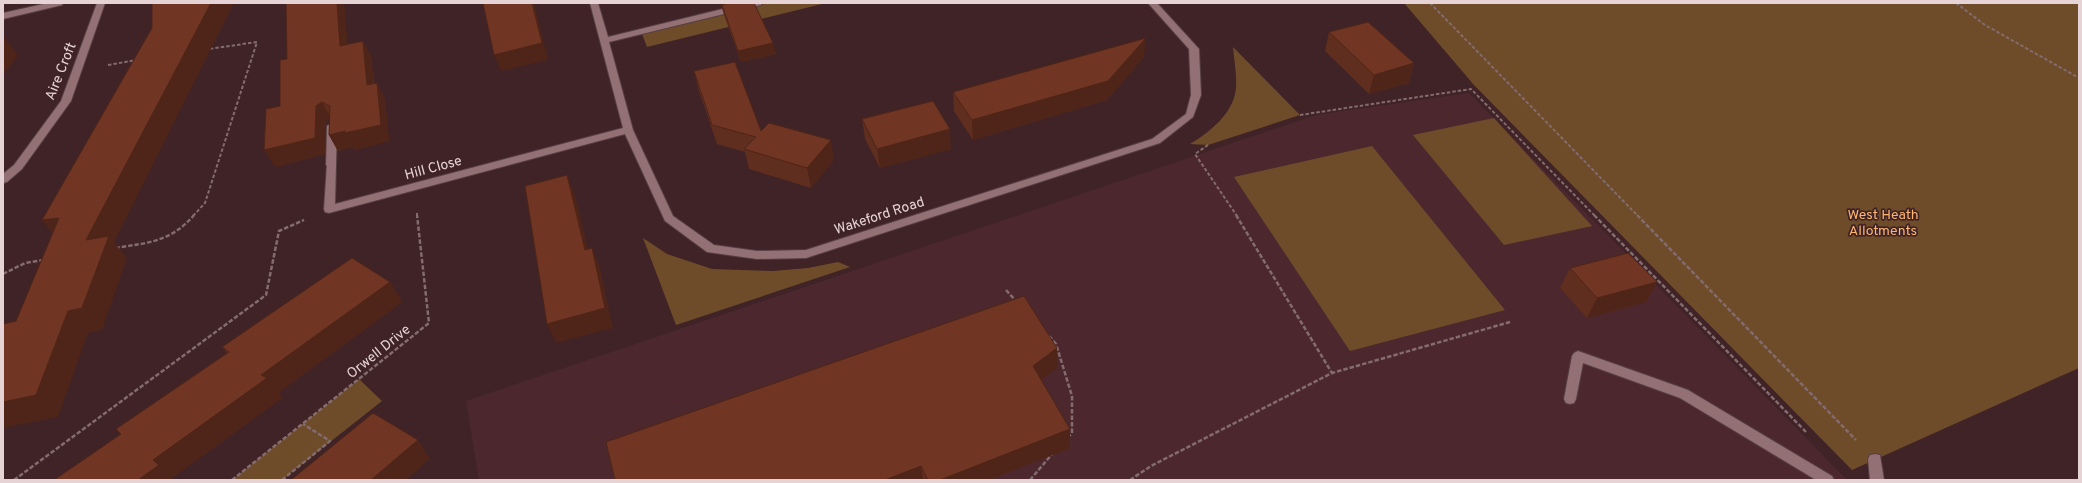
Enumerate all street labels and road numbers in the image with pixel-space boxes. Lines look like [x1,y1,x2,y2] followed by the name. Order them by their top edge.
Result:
[42,40,81,103] street label: Aire Croft
[403,153,464,184] street label: Hill Close
[832,194,927,239] street label: Wakeford Road
[344,321,414,383] street label: Orwell Drive

